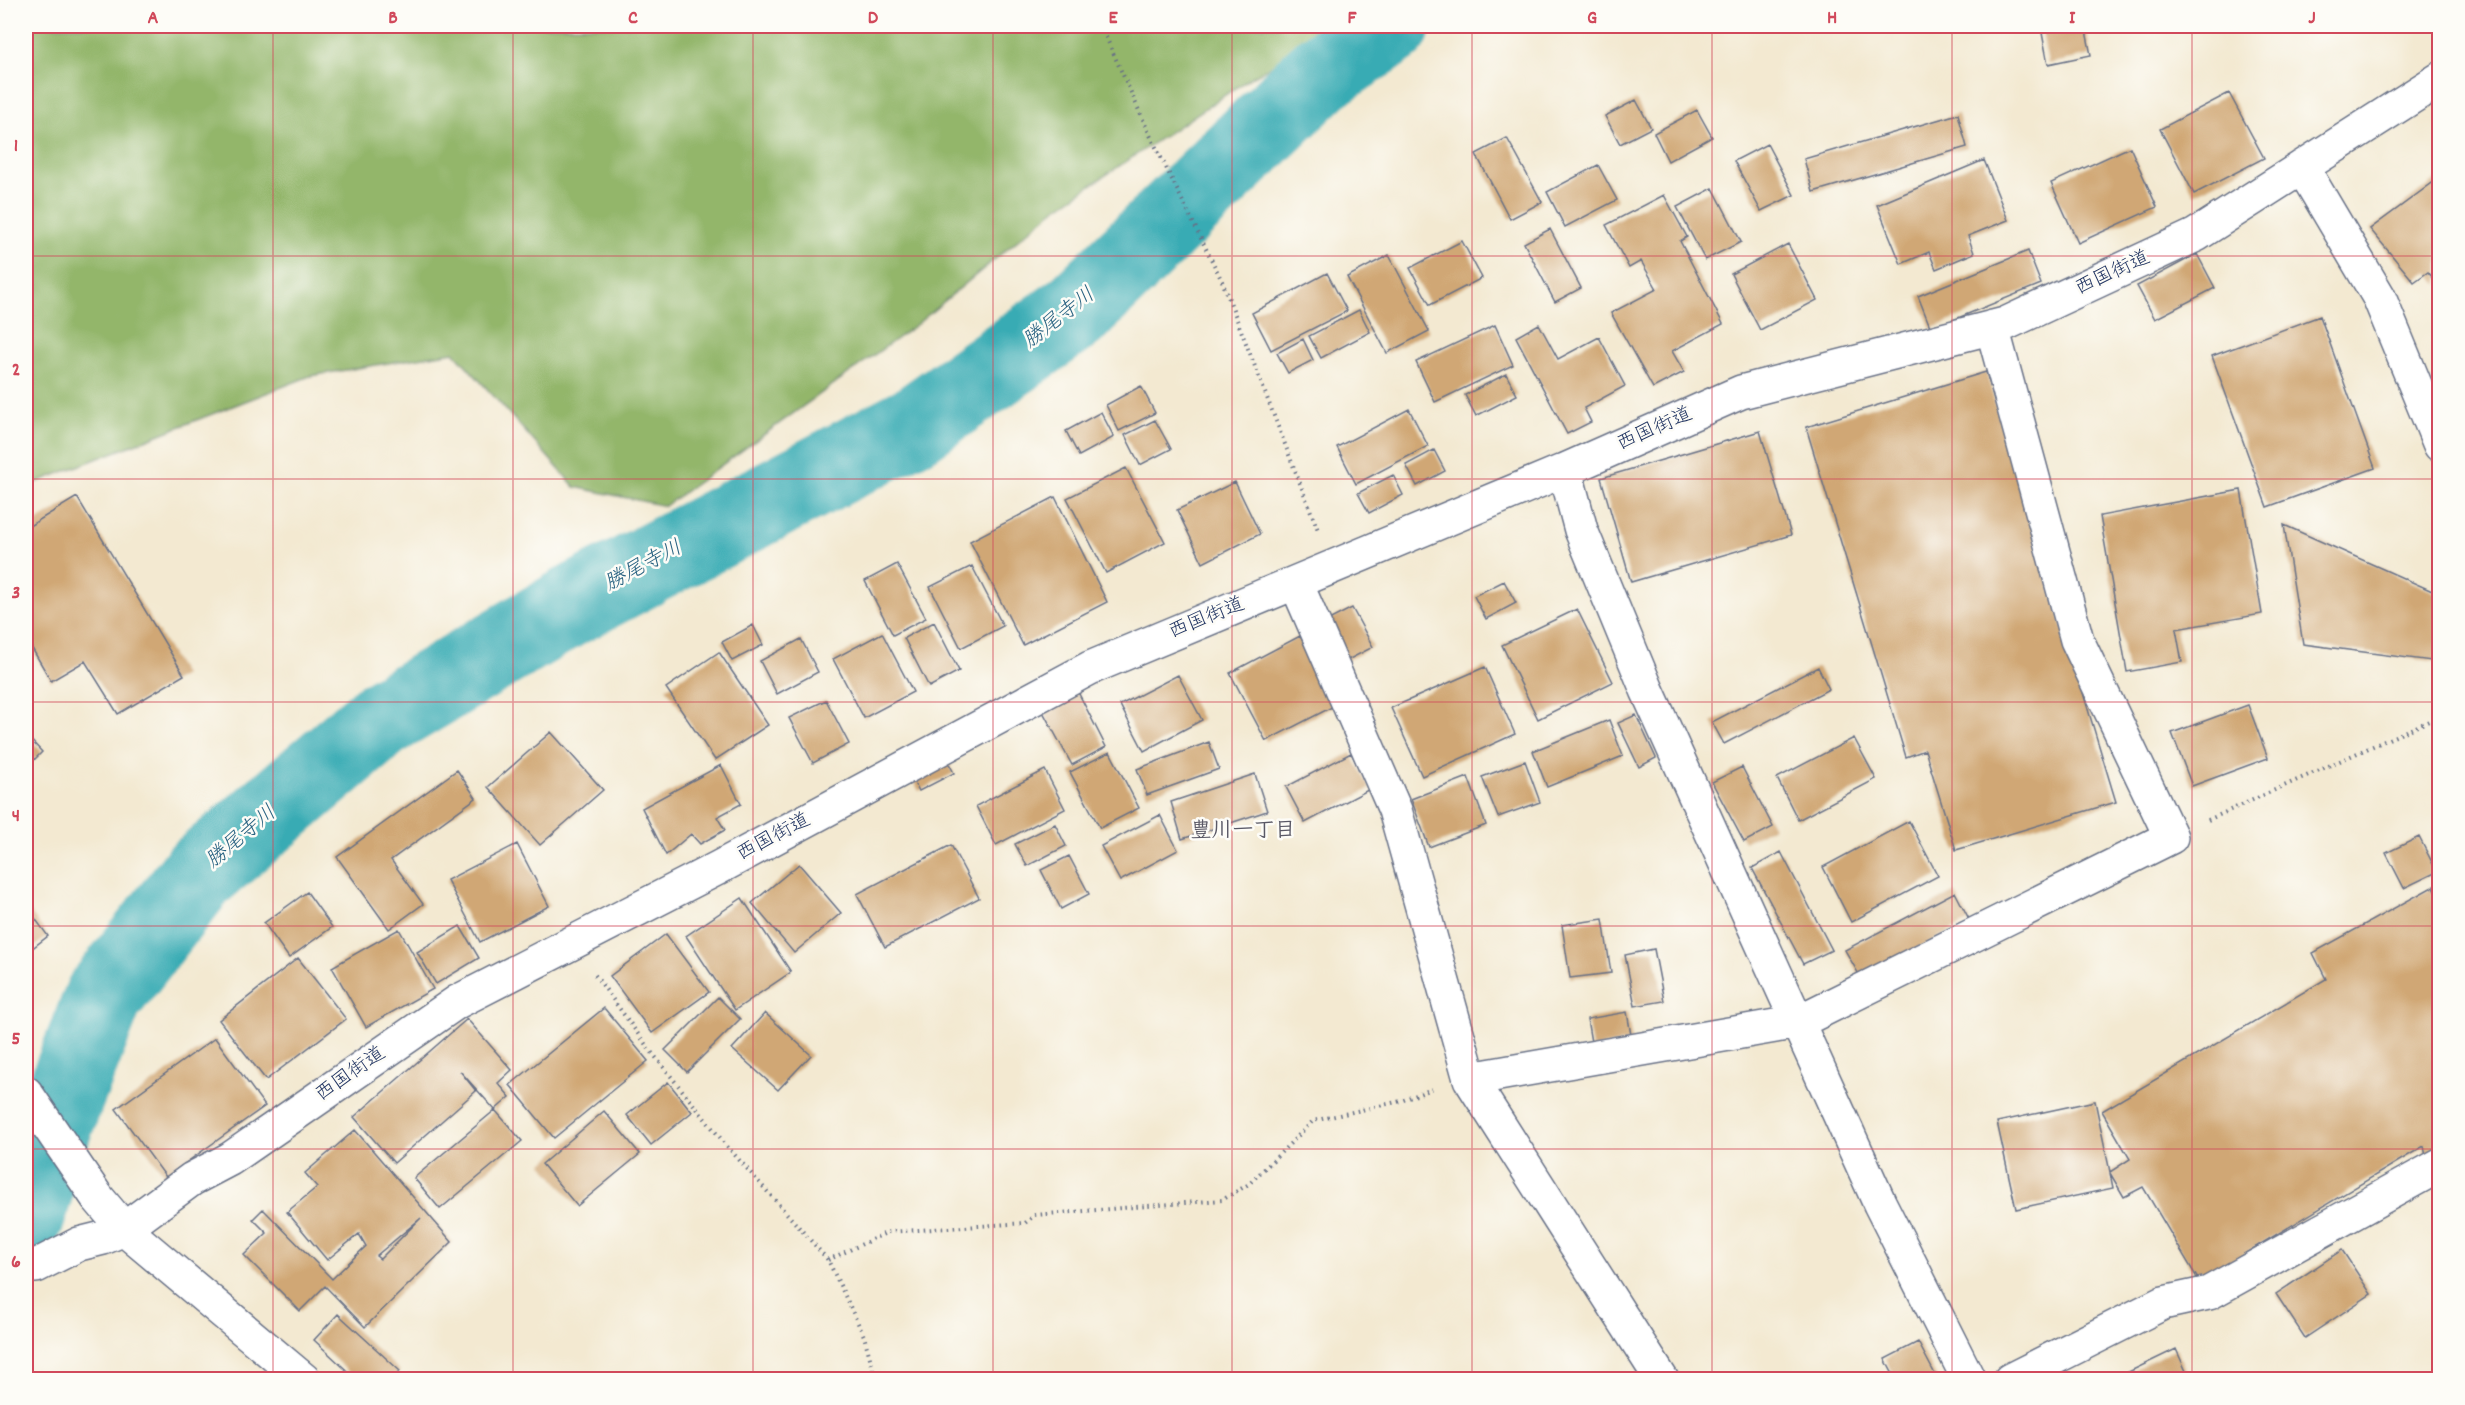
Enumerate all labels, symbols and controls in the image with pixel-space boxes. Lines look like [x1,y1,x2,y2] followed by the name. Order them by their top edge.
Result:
[148,5,159,33] text: A
[388,5,398,33] text: B
[628,5,638,33] text: C
[868,5,879,33] text: D
[1108,5,1118,33] text: E
[1348,5,1358,33] text: F
[1587,5,1597,33] text: G
[1827,5,1837,33] text: H
[2069,5,2076,33] text: I
[2308,5,2316,33] text: J
[14,133,18,161] text: 1
[2071,244,2155,304] street label: 西国街道
[1018,281,1102,357] water label: 勝尾寺川
[12,357,20,385] text: 2
[1613,401,1697,459] street label: 西国街道
[600,534,688,600] water label: 勝尾寺川
[12,580,20,608] text: 3
[1165,591,1249,647] street label: 西国街道
[200,800,284,876] water label: 勝尾寺川
[12,803,20,831] text: 4
[732,807,816,869] street label: 西国街道
[1191,817,1296,847] district label: 豊川一丁目
[11,1026,21,1054] text: 5
[310,1041,392,1109] street label: 西国街道
[11,1249,21,1277] text: 6

